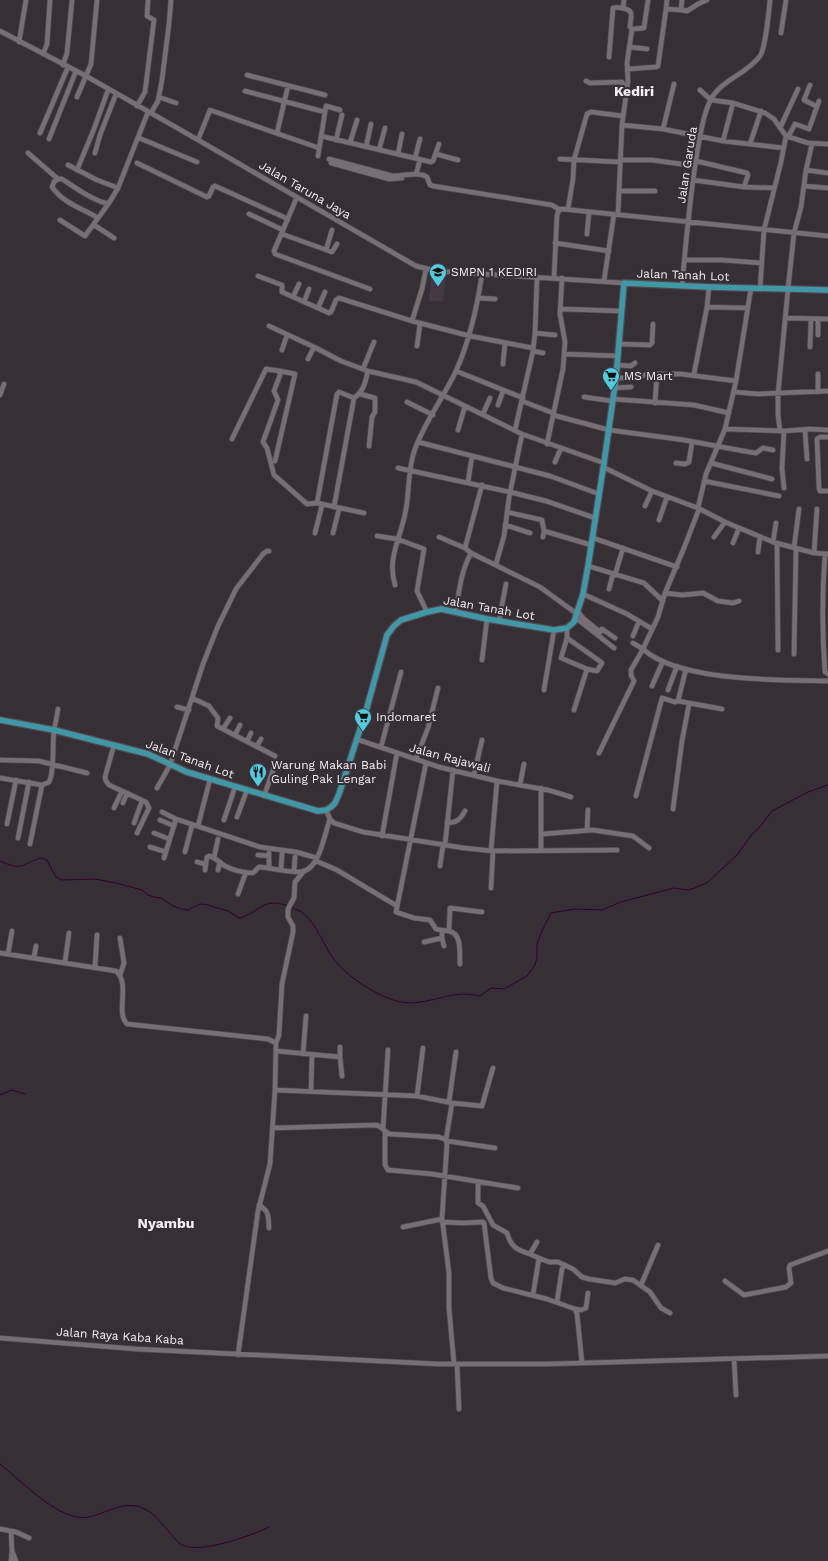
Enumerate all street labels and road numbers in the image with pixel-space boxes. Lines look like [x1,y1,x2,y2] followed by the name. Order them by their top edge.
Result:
[674,125,700,204] street label: Jalan Garuda
[257,158,354,222] street label: Jalan Taruna Jaya
[636,266,730,284] street label: Jalan Tanah Lot
[442,593,536,623] street label: Jalan Tanah Lot
[144,737,236,781] street label: Jalan Tanah Lot
[408,740,492,776] street label: Jalan Rajawali
[56,1325,184,1347] street label: Jalan Raya Kaba Kaba

